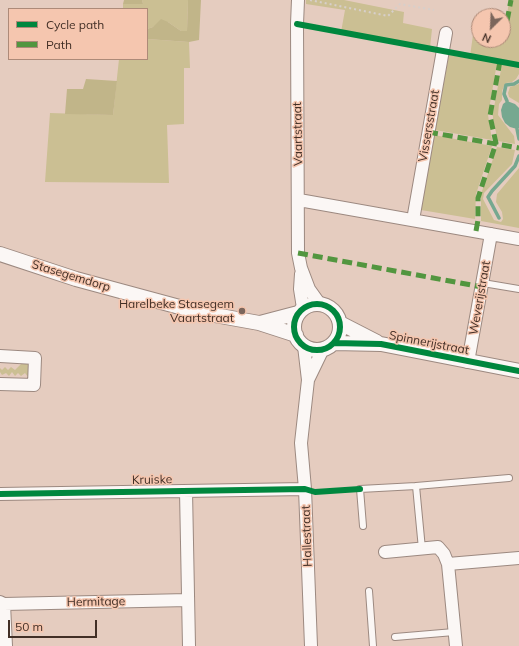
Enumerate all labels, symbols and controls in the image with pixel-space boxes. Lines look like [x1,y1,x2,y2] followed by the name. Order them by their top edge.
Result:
[8,8,148,60] legend
[471,8,511,48] north arrow
[46,17,104,32] text: Cycle path
[480,30,493,46] text: N
[46,37,72,52] text: Path
[416,89,442,163] street label: Vissersstraat
[290,102,306,166] street label: Vaartstraat
[30,257,112,295] street label: Stasegemdorp
[466,260,494,336] street label: Weverijstraat
[119,297,234,325] place label: Harelbeke Stasegem Vaartstraat
[237,306,247,316] marker: Harelbeke Stasegem Vaartstraat
[388,328,470,358] street label: Spinnerijstraat
[132,472,172,488] street label: Kruiske
[299,505,315,567] street label: Hallestraat
[67,594,125,610] street label: Hermitage
[10,612,99,638] scale bar
[15,619,43,634] text: 50 m

